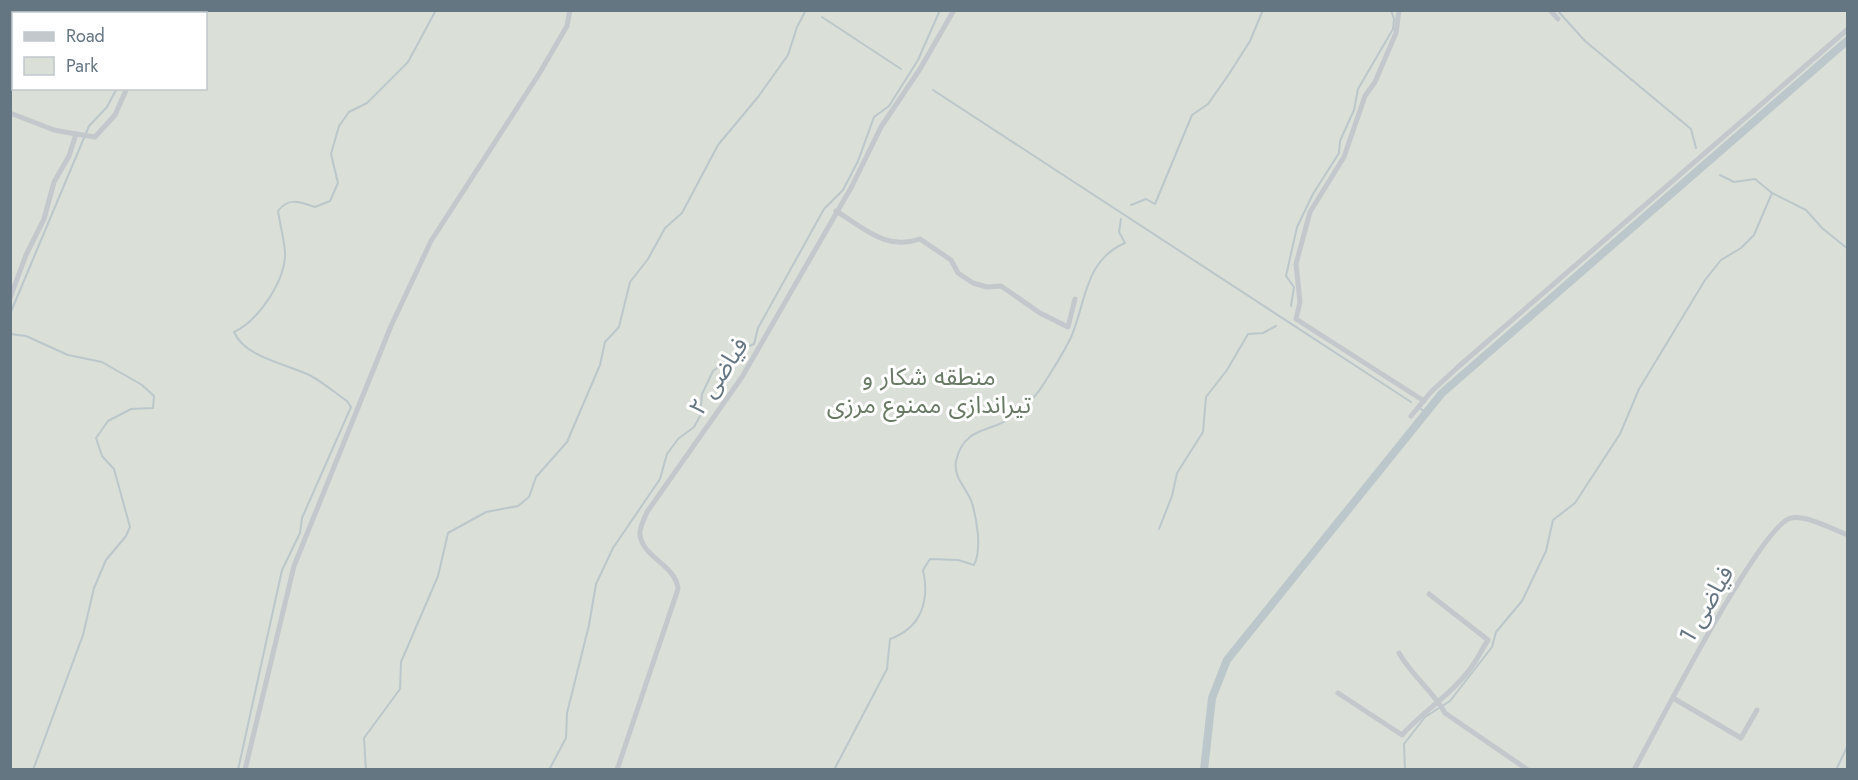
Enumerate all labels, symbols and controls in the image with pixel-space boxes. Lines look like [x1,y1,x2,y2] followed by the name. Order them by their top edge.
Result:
[12,12,207,90] legend
[66,23,105,49] text: Road
[66,53,98,79] text: Park
[680,330,756,422] street label: فیاضی ۲
[827,359,1031,422] park label: منطقه شکار و تیراندازی ممنوع مرزی
[1670,559,1742,649] street label: فیاضی 1

